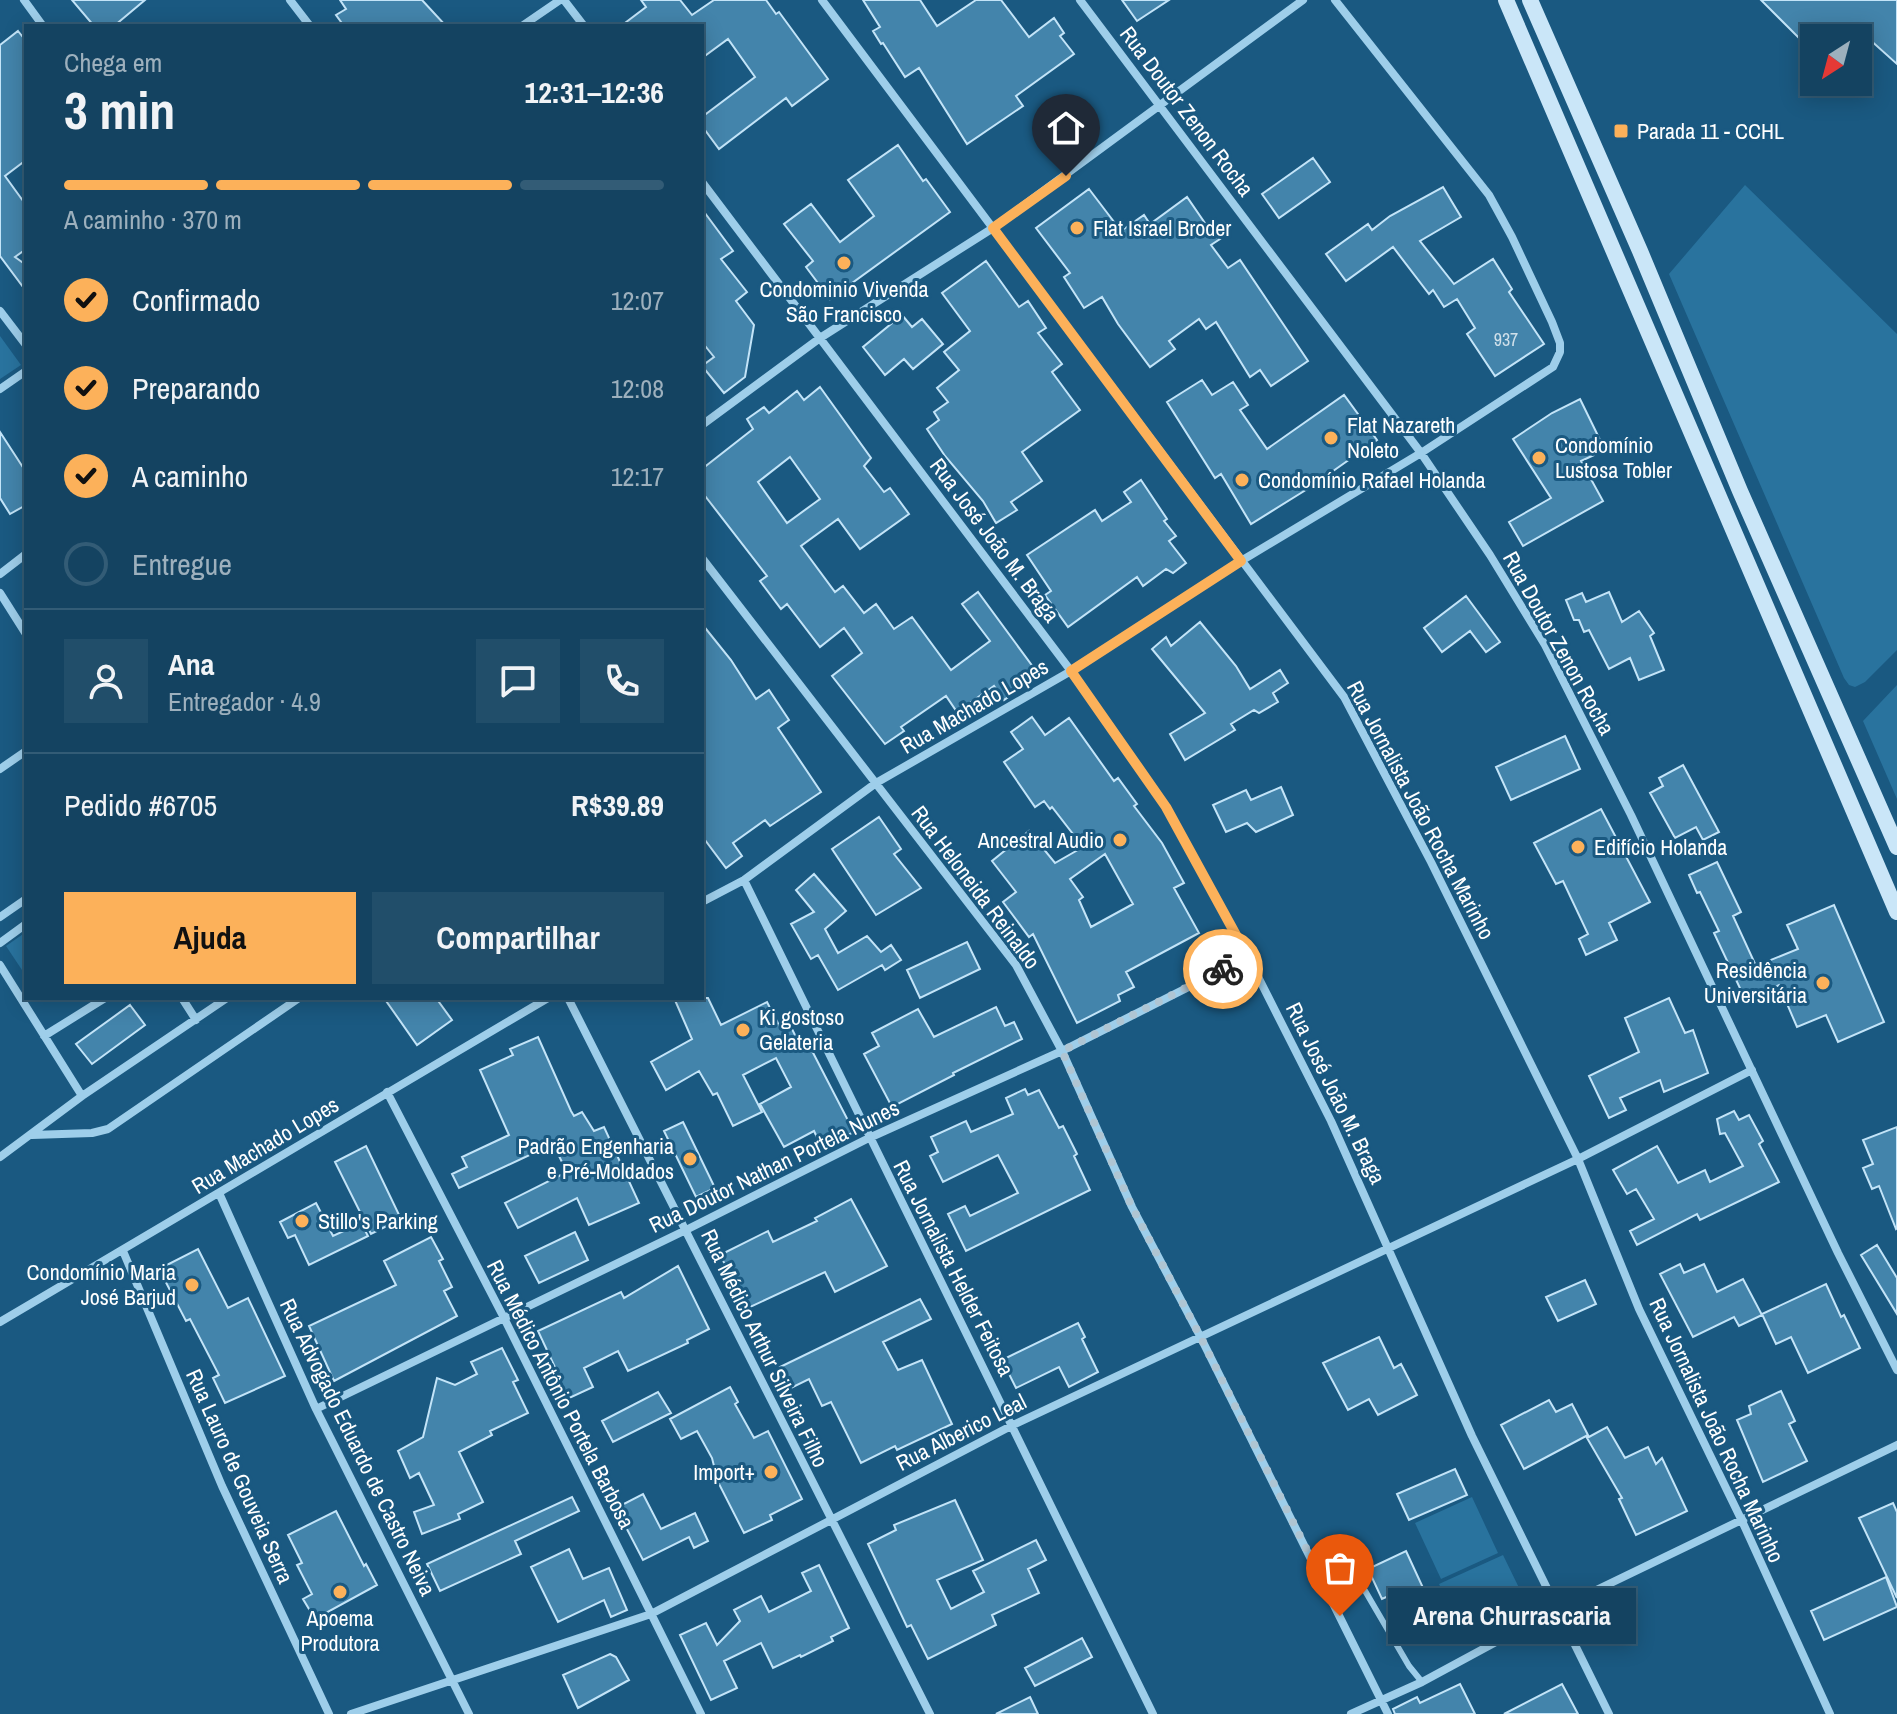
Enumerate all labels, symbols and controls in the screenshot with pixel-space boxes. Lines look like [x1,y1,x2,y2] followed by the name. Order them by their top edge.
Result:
[1113,20,1261,202] street label: Rua Doutor Zenon Rocha
[1800,24,1872,96] north arrow
[1800,24,1872,96] map controls
[64,45,162,80] text: Chega em
[525,72,664,112] text: 12:31–12:36
[64,75,175,145] text: 3 min
[1032,94,1100,176] pin
[1044,106,1088,150] icon: home
[1637,116,1784,146] place label: Parada 11 - CCHL
[1612,122,1630,140] marker: Parada 11 - CCHL
[64,202,242,237] text: A caminho · 370 m
[1093,213,1231,243] place label: Flat Israel Broder
[1068,219,1086,237] marker: Flat Israel Broder
[835,254,853,272] marker: Condominio Vivenda São Francisco
[759,274,929,329] place label: Condominio Vivenda São Francisco
[64,278,108,322] icon: check
[132,280,261,320] text: Confirmado
[611,283,664,318] text: 12:07
[1494,327,1518,352] house number: 937
[64,366,108,410] icon: check
[132,368,261,408] text: Preparando
[611,371,664,406] text: 12:08
[1347,410,1455,465] place label: Flat Nazareth Noleto
[1322,429,1340,447] marker: Flat Nazareth Noleto
[1555,430,1672,485] place label: Condomínio Lustosa Tobler
[1530,449,1548,467] marker: Condomínio Lustosa Tobler
[923,452,1067,628] street label: Rua José João M. Braga
[64,454,108,498] icon: check
[132,456,248,496] text: A caminho
[611,459,664,494] text: 12:17
[1258,465,1486,495] place label: Condomínio Rafael Holanda
[1233,471,1251,489] marker: Condomínio Rafael Holanda
[132,544,232,584] text: Entregue
[1496,546,1622,740] street label: Rua Doutor Zenon Rocha
[64,639,148,723] button: person
[476,639,560,723] button: chat
[580,639,664,723] button: phone
[168,644,214,684] text: Ana
[894,651,1054,761] street label: Rua Machado Lopes
[1340,675,1502,945] street label: Rua Jornalista João Rocha Marinho
[168,684,321,719] text: Entregador · 4.9
[64,785,217,825] text: Pedido #6705
[571,785,664,825] text: R$39.89
[905,799,1047,975] street label: Rua Heloneida Reinaldo
[977,825,1104,855] place label: Ancestral Audio
[1111,831,1129,849] marker: Ancestral Audio
[1594,832,1727,862] place label: Edifício Holanda
[1569,838,1587,856] marker: Edifício Holanda
[64,892,356,984] button: Ajuda
[372,892,664,984] button: Compartilhar
[1183,929,1263,1009] courier
[1201,947,1245,991] icon: bike
[1704,955,1807,1010] place label: Residência Universitária
[1814,974,1832,992] marker: Residência Universitária
[1279,997,1393,1189] street label: Rua José João M. Braga
[759,1002,844,1057] place label: Ki gostoso Gelateria
[734,1021,752,1039] marker: Ki gostoso Gelateria
[186,1089,344,1201] street label: Rua Machado Lopes
[644,1092,904,1240] street label: Rua Doutor Nathan Portela Nunes
[518,1131,674,1186] place label: Padrão Engenharia e Pré-Moldados
[681,1150,699,1168] marker: Padrão Engenharia e Pré-Moldados
[886,1155,1022,1381] street label: Rua Jornalista Helder Feitosa
[318,1206,438,1236] place label: Stillo's Parking
[293,1212,311,1230] marker: Stillo's Parking
[694,1224,836,1472] street label: Rua Médico Arthur Silveira Filho
[480,1254,642,1534] street label: Rua Médico Antônio Portela Barbosa
[27,1257,176,1312] place label: Condomínio Maria José Barjud
[183,1276,201,1294] marker: Condomínio Maria José Barjud
[273,1293,443,1601] street label: Rua Advogado Eduardo de Castro Neiva
[1642,1293,1792,1567] street label: Rua Jornalista João Rocha Marinho
[179,1364,301,1588] street label: Rua Lauro de Gouveia Serra
[891,1386,1031,1478] street label: Rua Alberico Leal
[693,1457,755,1487] place label: Import+
[762,1463,780,1481] marker: Import+
[1306,1534,1374,1616] pin
[1318,1546,1362,1590] icon: bag
[331,1583,349,1601] marker: Apoema Produtora
[1388,1588,1636,1644] callout: Arena Churrascaria
[1413,1598,1611,1633] text: Arena Churrascaria
[300,1603,380,1658] place label: Apoema Produtora

